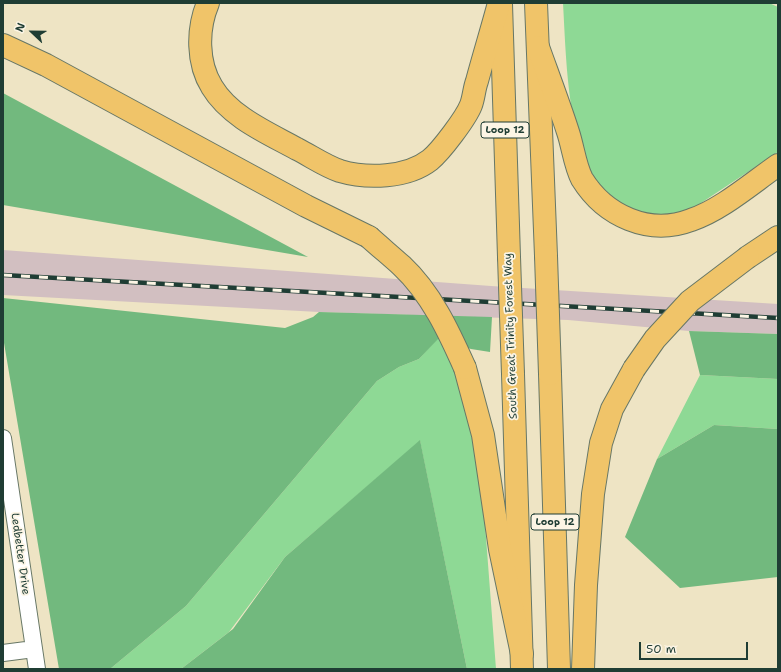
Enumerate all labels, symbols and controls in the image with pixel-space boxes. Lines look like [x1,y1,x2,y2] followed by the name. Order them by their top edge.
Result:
[12,12,52,52] north arrow
[12,20,29,34] text: N
[481,122,529,138] road number: Loop 12
[502,253,520,419] street label: South Great Trinity Forest Way
[8,512,32,596] street label: Ledbetter Drive
[531,514,579,530] road number: Loop 12
[641,634,750,660] scale bar
[646,641,676,657] text: 50 m

